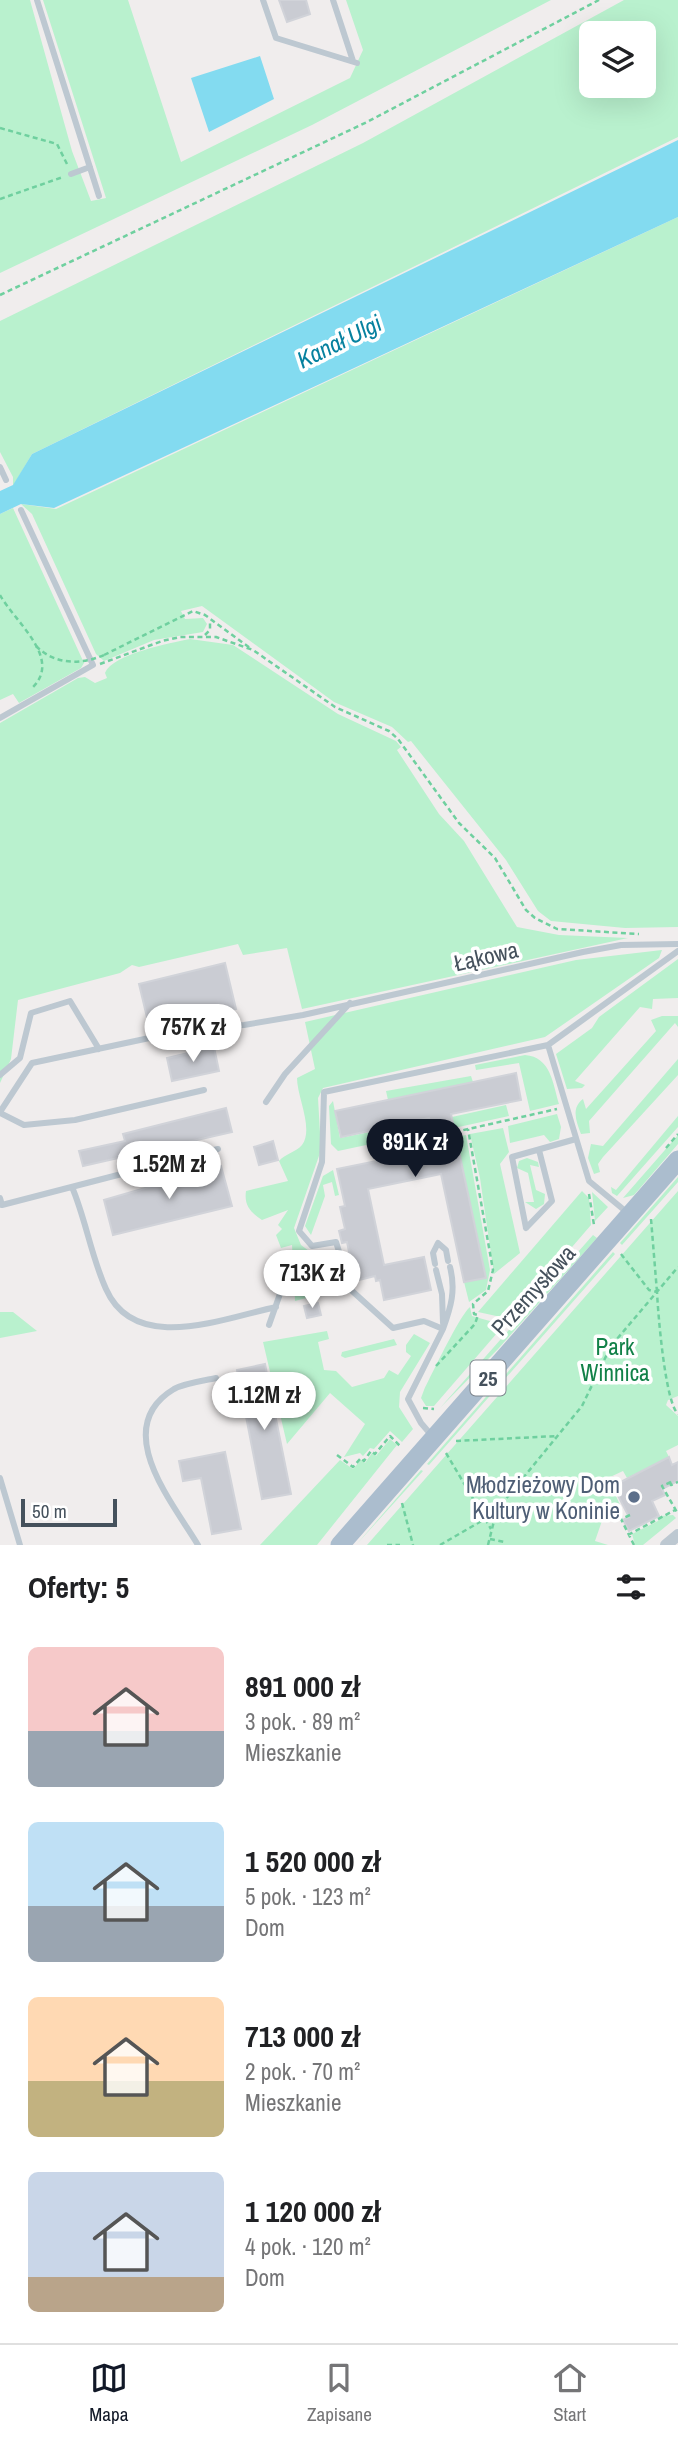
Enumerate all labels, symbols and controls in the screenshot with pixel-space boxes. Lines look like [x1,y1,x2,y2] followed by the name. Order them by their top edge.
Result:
[579,21,656,98] map controls
[579,21,656,98] button: layers
[291,306,387,375] water label: Kanał Ulgi
[451,933,522,978] street label: Łąkowa
[128,1004,258,1064] pin: 757K zł
[161,1011,226,1042] text: 757K zł
[350,1120,480,1179] pin: 891K zł
[383,1126,448,1157] text: 891K zł
[97,1142,241,1201] pin: 1.52M zł
[133,1148,205,1179] text: 1.52M zł
[484,1238,582,1342] street label: Przemysłowa
[247,1250,377,1310] pin: 713K zł
[280,1257,345,1288] text: 713K zł
[580,1331,650,1388] park label: Park Winnica
[470,1360,505,1396] road number: 25
[192,1372,336,1432] pin: 1.12M zł
[228,1379,300,1410] text: 1.12M zł
[466,1469,620,1526] place label: Młodzieżowy Dom Kultury w Koninie
[626,1489,642,1505] marker: Młodzieżowy Dom Kultury w Koninie
[21,1496,117,1528] scale bar
[32,1498,67,1524] text: 50 m
[28,1567,129,1607] text: Oferty: 5
[612,1568,650,1606] icon: filters
[245,1666,360,1706] text: 891 000 zł
[84,1675,168,1759] icon: home
[245,1706,360,1737] text: 3 pok. · 89 m²
[245,1737,341,1768] text: Mieszkanie
[245,1841,380,1881] text: 1 520 000 zł
[84,1850,168,1934] icon: home
[245,1881,371,1912] text: 5 pok. · 123 m²
[245,1912,285,1943] text: Dom
[245,2016,360,2056] text: 713 000 zł
[84,2025,168,2109] icon: home
[245,2056,360,2087] text: 2 pok. · 70 m²
[245,2087,341,2118] text: Mieszkanie
[245,2191,380,2231] text: 1 120 000 zł
[84,2200,168,2284] icon: home
[245,2231,371,2262] text: 4 pok. · 120 m²
[245,2262,285,2293] text: Dom
[89,2359,128,2427] tab: Mapa
[307,2359,372,2427] tab: Zapisane
[551,2359,589,2427] tab: Start

